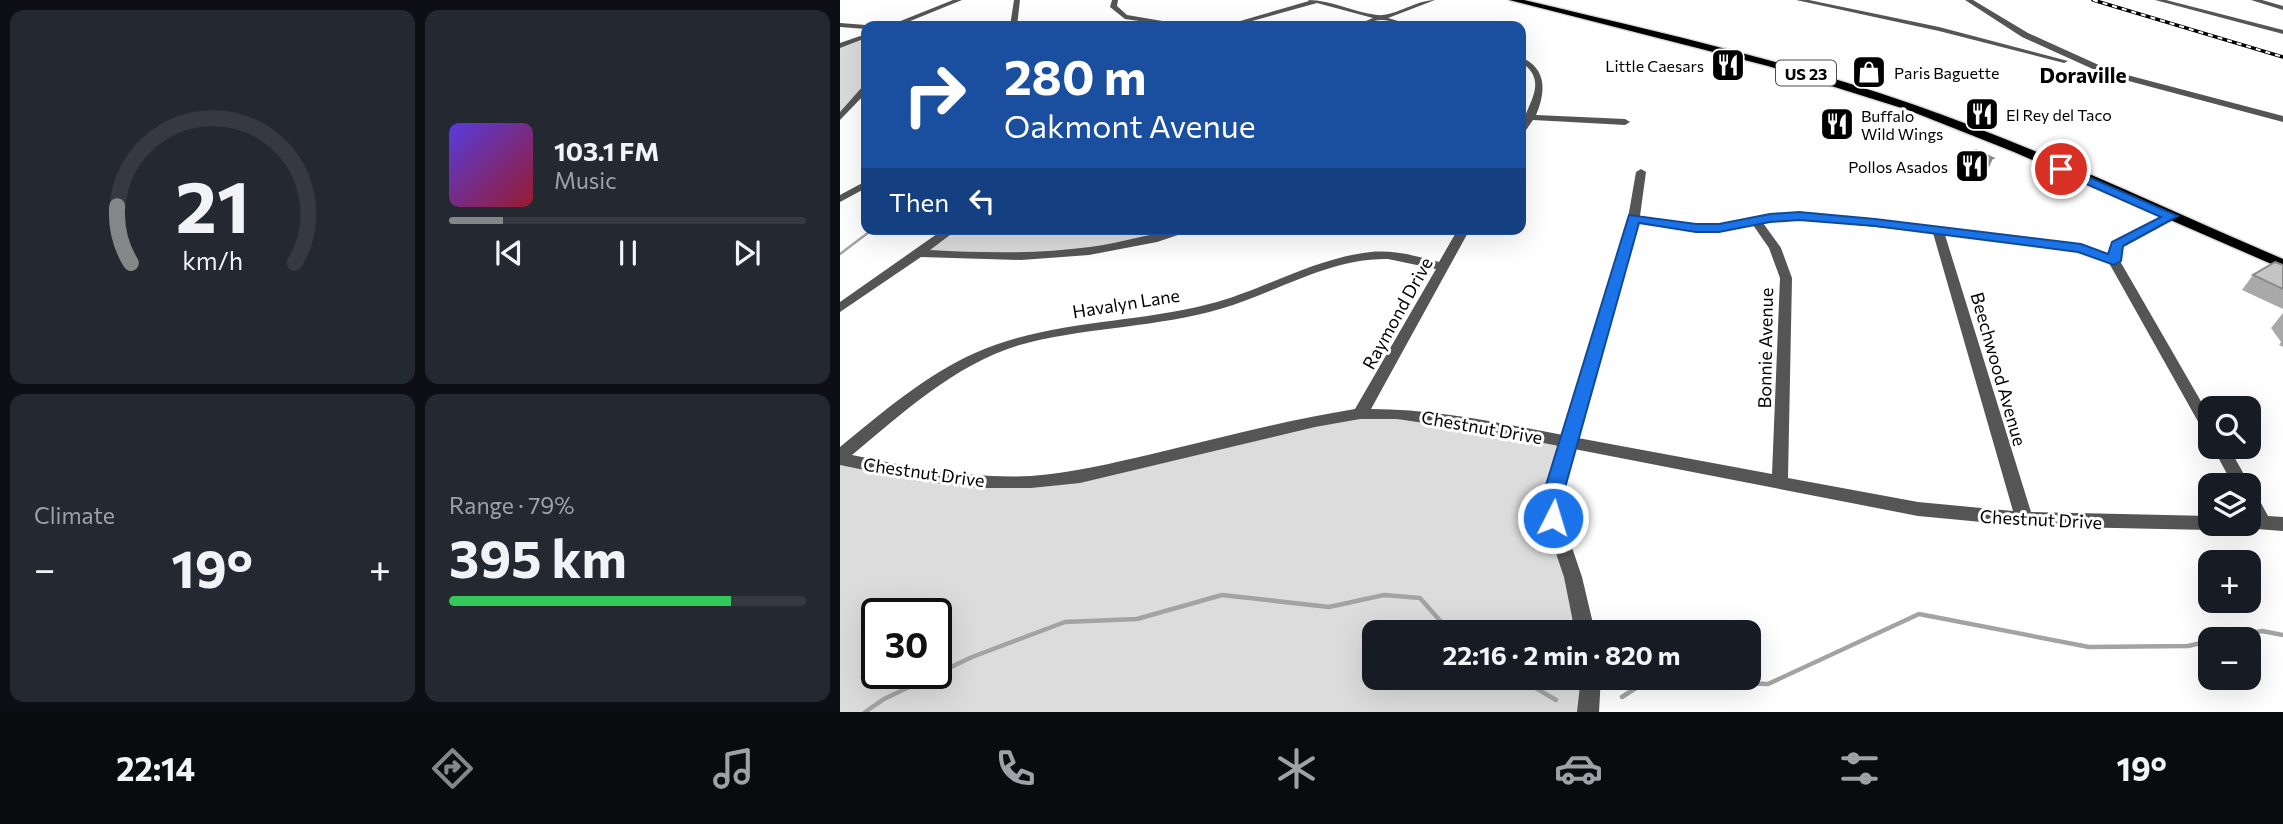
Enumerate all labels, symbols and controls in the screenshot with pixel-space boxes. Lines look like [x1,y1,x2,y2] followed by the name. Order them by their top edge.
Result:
[1004,45,1147,105] text: 280 m
[1709,46,1747,84] restaurant icon: Little Caesars
[889,49,980,140] icon: right
[1850,53,1888,91] shop icon: Paris Baguette
[1605,56,1704,75] place label: Little Caesars
[1776,60,1836,86] road number: US 23
[2040,62,2126,87] district label: Doraville
[1894,63,1999,82] place label: Paris Baguette
[1963,95,2001,133] restaurant icon: El Rey del Taco
[1004,105,1256,145] text: Oakmont Avenue
[1818,105,1856,143] restaurant icon: Buffalo Wild Wings
[2006,105,2112,124] place label: El Rey del Taco
[1861,106,1943,143] place label: Buffalo Wild Wings
[554,135,659,166] text: 103.1 FM
[2031,139,2091,199] pin
[1953,147,1991,185] restaurant icon: Pollos Asados
[2042,150,2080,188] icon: arrive
[1848,157,1948,176] place label: Pollos Asados
[175,160,250,249] text: 21
[554,166,617,194] text: Music
[963,182,1001,220] icon: left
[889,186,949,217] text: Then
[490,234,528,272] icon: previous
[609,234,647,272] icon: pause
[728,234,766,272] icon: next
[182,245,243,275] text: km/h
[1357,253,1437,373] street label: Raymond Drive
[1071,284,1181,322] street label: Havalyn Lane
[1753,288,1777,408] street label: Bonnie Avenue
[1967,290,2031,448] street label: Beechwood Avenue
[2198,396,2261,690] map controls
[2198,396,2261,459] button: search
[1420,406,1544,448] street label: Chestnut Drive
[862,453,986,491] street label: Chestnut Drive
[2198,473,2261,536] button: layers
[1516,481,1590,555] position arrow
[449,491,574,519] text: Range · 79%
[34,501,115,529] text: Climate
[1979,505,2103,533] street label: Chestnut Drive
[449,525,627,589] text: 395 km
[171,535,253,599] text: 19°
[34,544,56,591] text: −
[369,544,391,591] text: +
[2198,550,2261,613] button: +
[861,598,952,689] speed limit sign: 30
[2198,627,2261,690] button: −
[1442,639,1681,670] text: 22:16 · 2 min · 820 m
[428,744,477,793] icon: directions
[709,744,758,793] icon: music
[991,744,1040,793] icon: phone
[1272,744,1321,793] icon: climate
[1554,744,1603,793] icon: car
[1835,744,1884,793] icon: filters
[116,748,195,788] text: 22:14
[2117,748,2167,788] text: 19°

